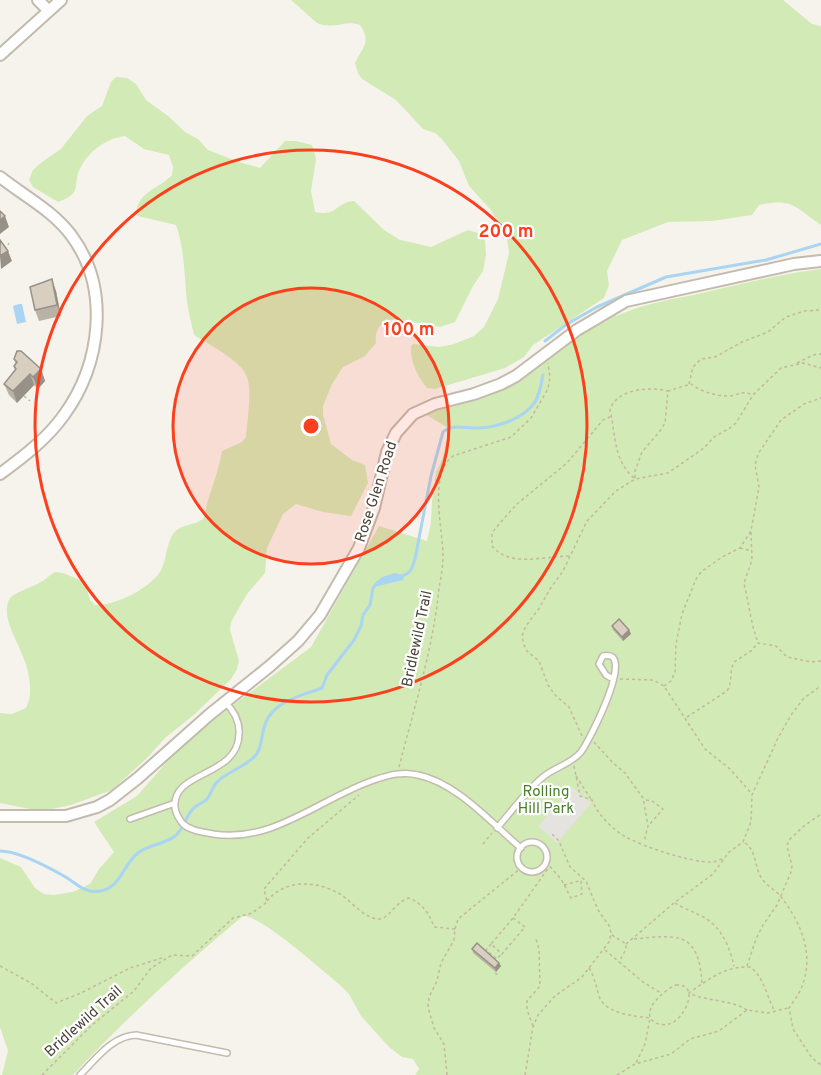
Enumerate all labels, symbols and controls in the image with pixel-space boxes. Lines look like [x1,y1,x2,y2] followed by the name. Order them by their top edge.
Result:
[478,221,534,244] text: 200 m
[383,319,435,342] text: 100 m
[301,416,321,436] centre of rings
[352,439,402,545] street label: Rose Glen Road
[399,589,437,689] street label: Bridlewild Trail
[518,783,574,819] park label: Rolling Hill Park
[41,982,127,1062] street label: Bridlewild Trail

